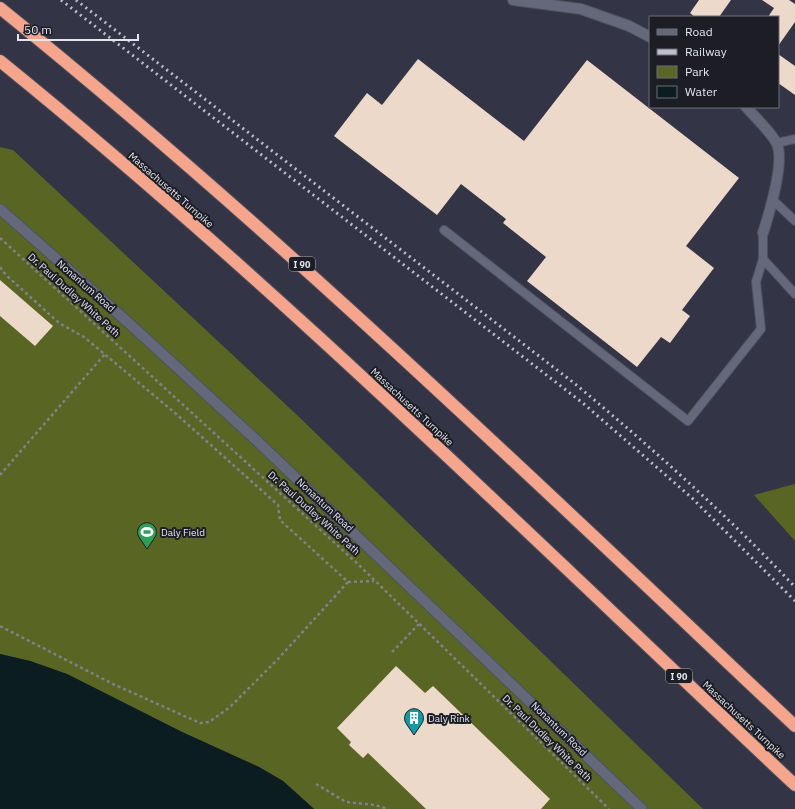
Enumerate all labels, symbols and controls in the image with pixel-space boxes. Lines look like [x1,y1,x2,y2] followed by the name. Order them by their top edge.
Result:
[18,16,138,42] scale bar
[649,16,779,108] legend
[24,22,52,37] text: 50 m
[685,24,713,39] text: Road
[685,44,727,59] text: Railway
[685,64,710,79] text: Park
[685,84,718,99] text: Water
[126,149,217,231] street label: Massachusetts Turnpike
[25,250,123,340] street label: Dr. Paul Dudley White Path
[54,257,118,315] street label: Nonantum Road
[289,257,315,271] road number: I 90
[368,365,456,449] street label: Massachusetts Turnpike
[265,468,363,558] street label: Dr. Paul Dudley White Path
[294,475,356,535] street label: Nonantum Road
[136,521,158,549] sports icon: Daly Field
[161,526,205,539] place label: Daly Field
[666,669,692,683] road number: I 90
[700,678,788,762] street label: Massachusetts Turnpike
[500,692,594,784] street label: Dr. Paul Dudley White Path
[528,699,590,759] street label: Nonantum Road
[403,707,425,735] building icon: Daly Rink
[428,712,471,725] place label: Daly Rink

